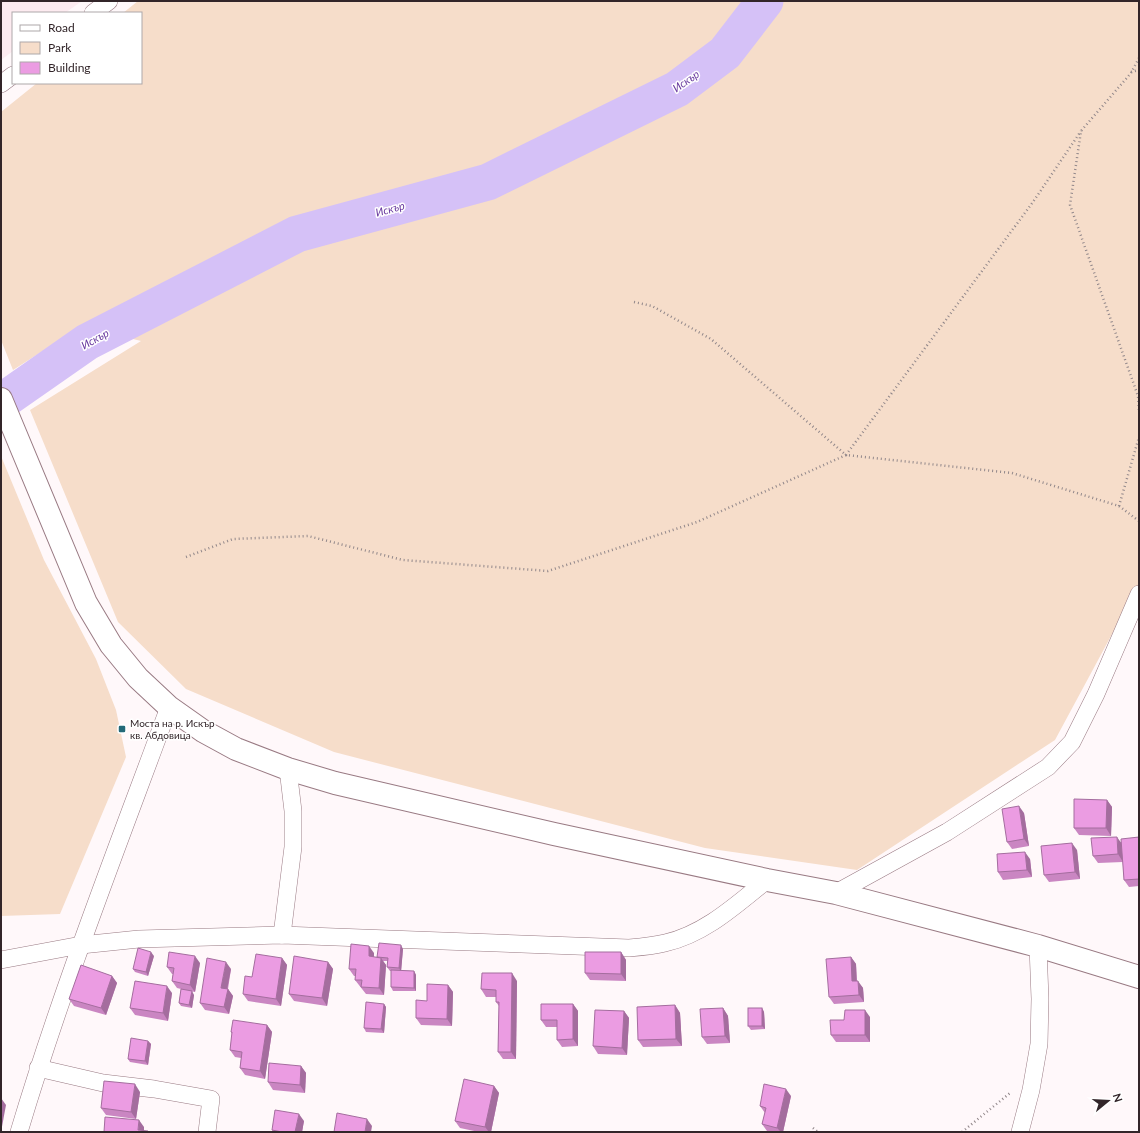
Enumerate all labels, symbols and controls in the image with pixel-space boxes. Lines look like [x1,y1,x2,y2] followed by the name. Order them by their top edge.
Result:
[12,12,142,84] legend
[48,20,75,35] text: Road
[48,40,72,55] text: Park
[48,60,91,75] text: Building
[670,67,702,94] water label: Искър
[374,198,406,219] water label: Искър
[79,326,111,351] water label: Искър
[130,717,215,741] place label: Моста на р. Искър кв. Абдовица
[117,724,127,734] marker: Моста на р. Искър кв. Абдовица
[1088,1081,1128,1121] north arrow
[1110,1092,1125,1104] text: N

